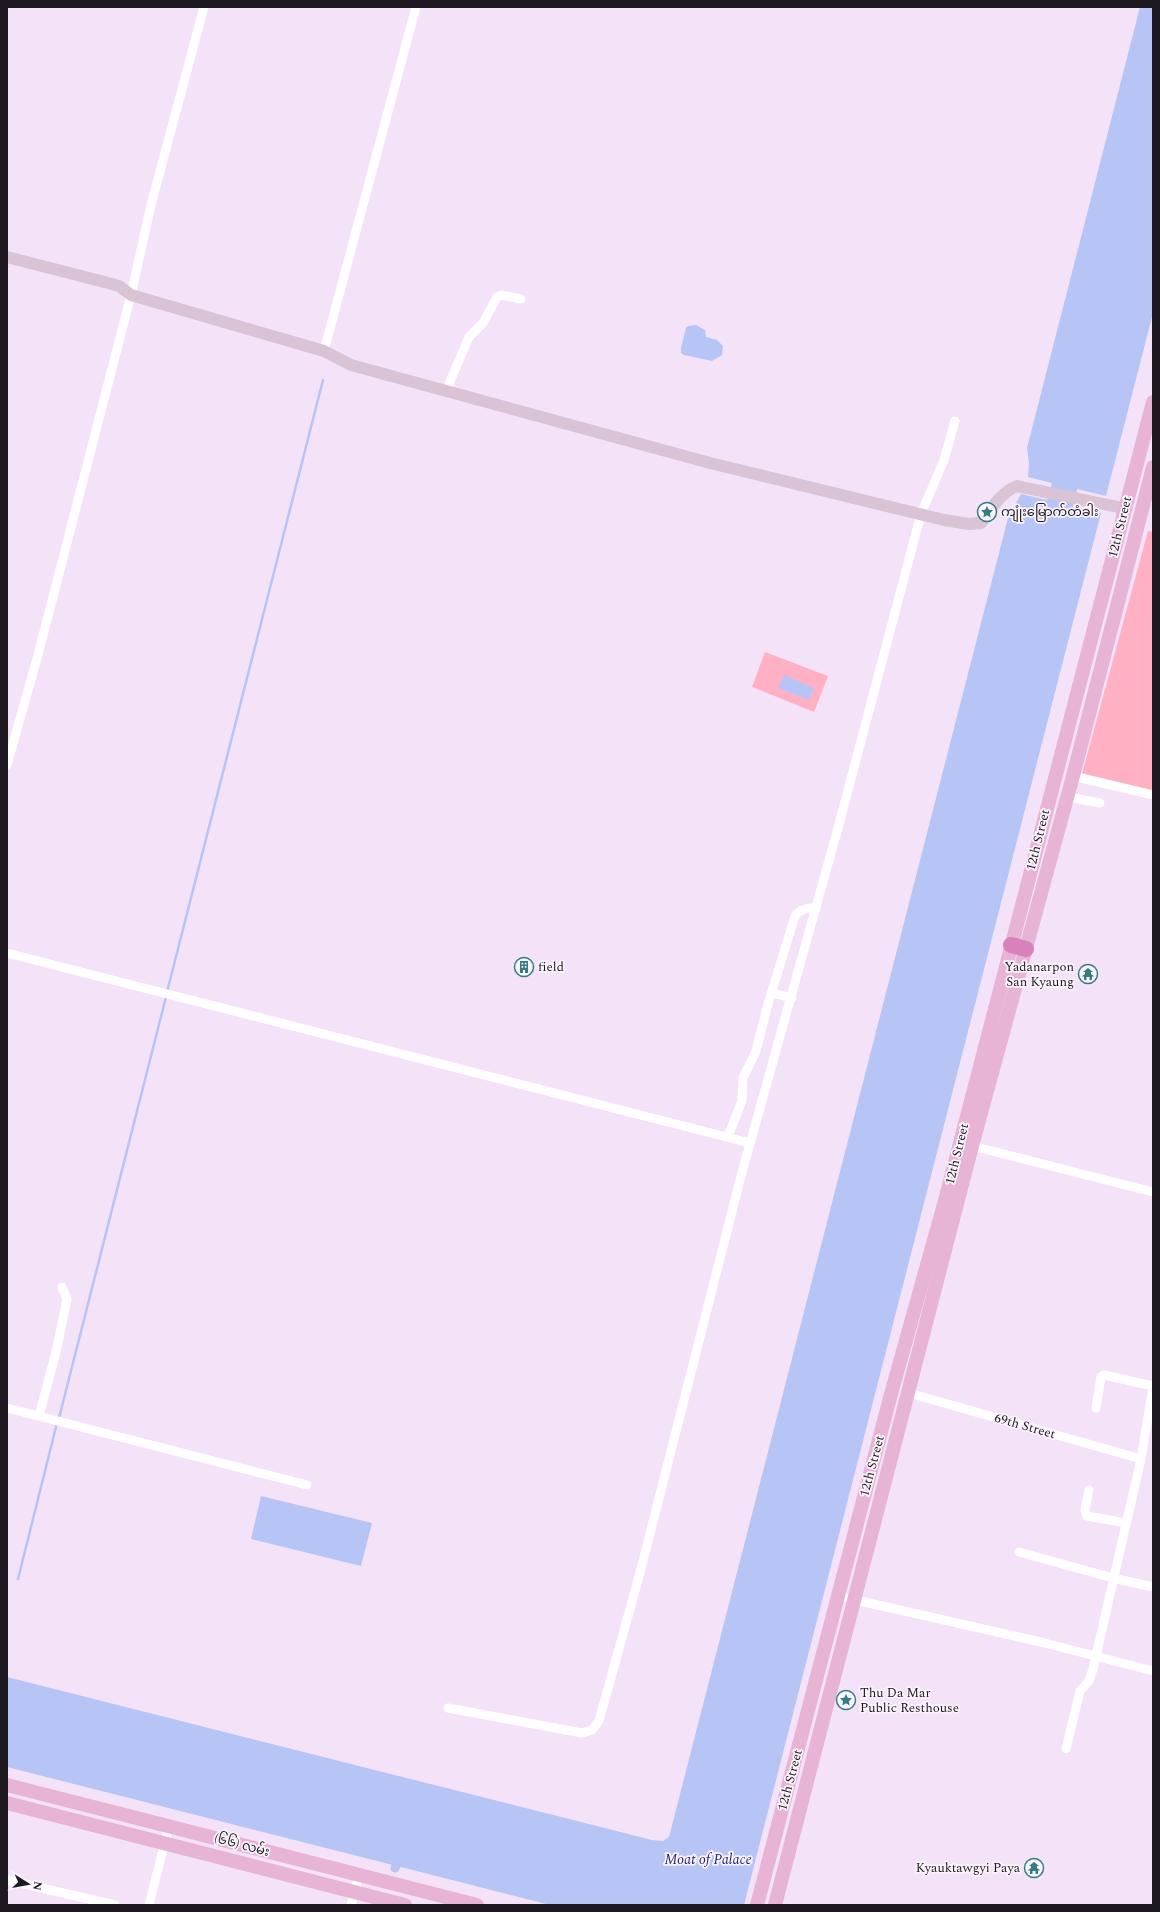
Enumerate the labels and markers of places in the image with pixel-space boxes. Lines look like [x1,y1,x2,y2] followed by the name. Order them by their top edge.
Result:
[976,501,998,523] place icon: ကျုံးမြောက်တံခါး
[1001,502,1099,522] place label: ကျုံးမြောက်တံခါး
[513,956,535,978] building icon: field
[538,957,564,977] place label: field
[1005,957,1074,992] place label: Yadanarpon San Kyaung
[1077,963,1099,985] temple icon: Yadanarpon San Kyaung
[860,1683,959,1718] place label: Thu Da Mar Public Resthouse
[835,1689,857,1711] place icon: Thu Da Mar Public Resthouse
[1023,1857,1045,1879] temple icon: Kyauktawgyi Paya
[916,1858,1021,1878] place label: Kyauktawgyi Paya

